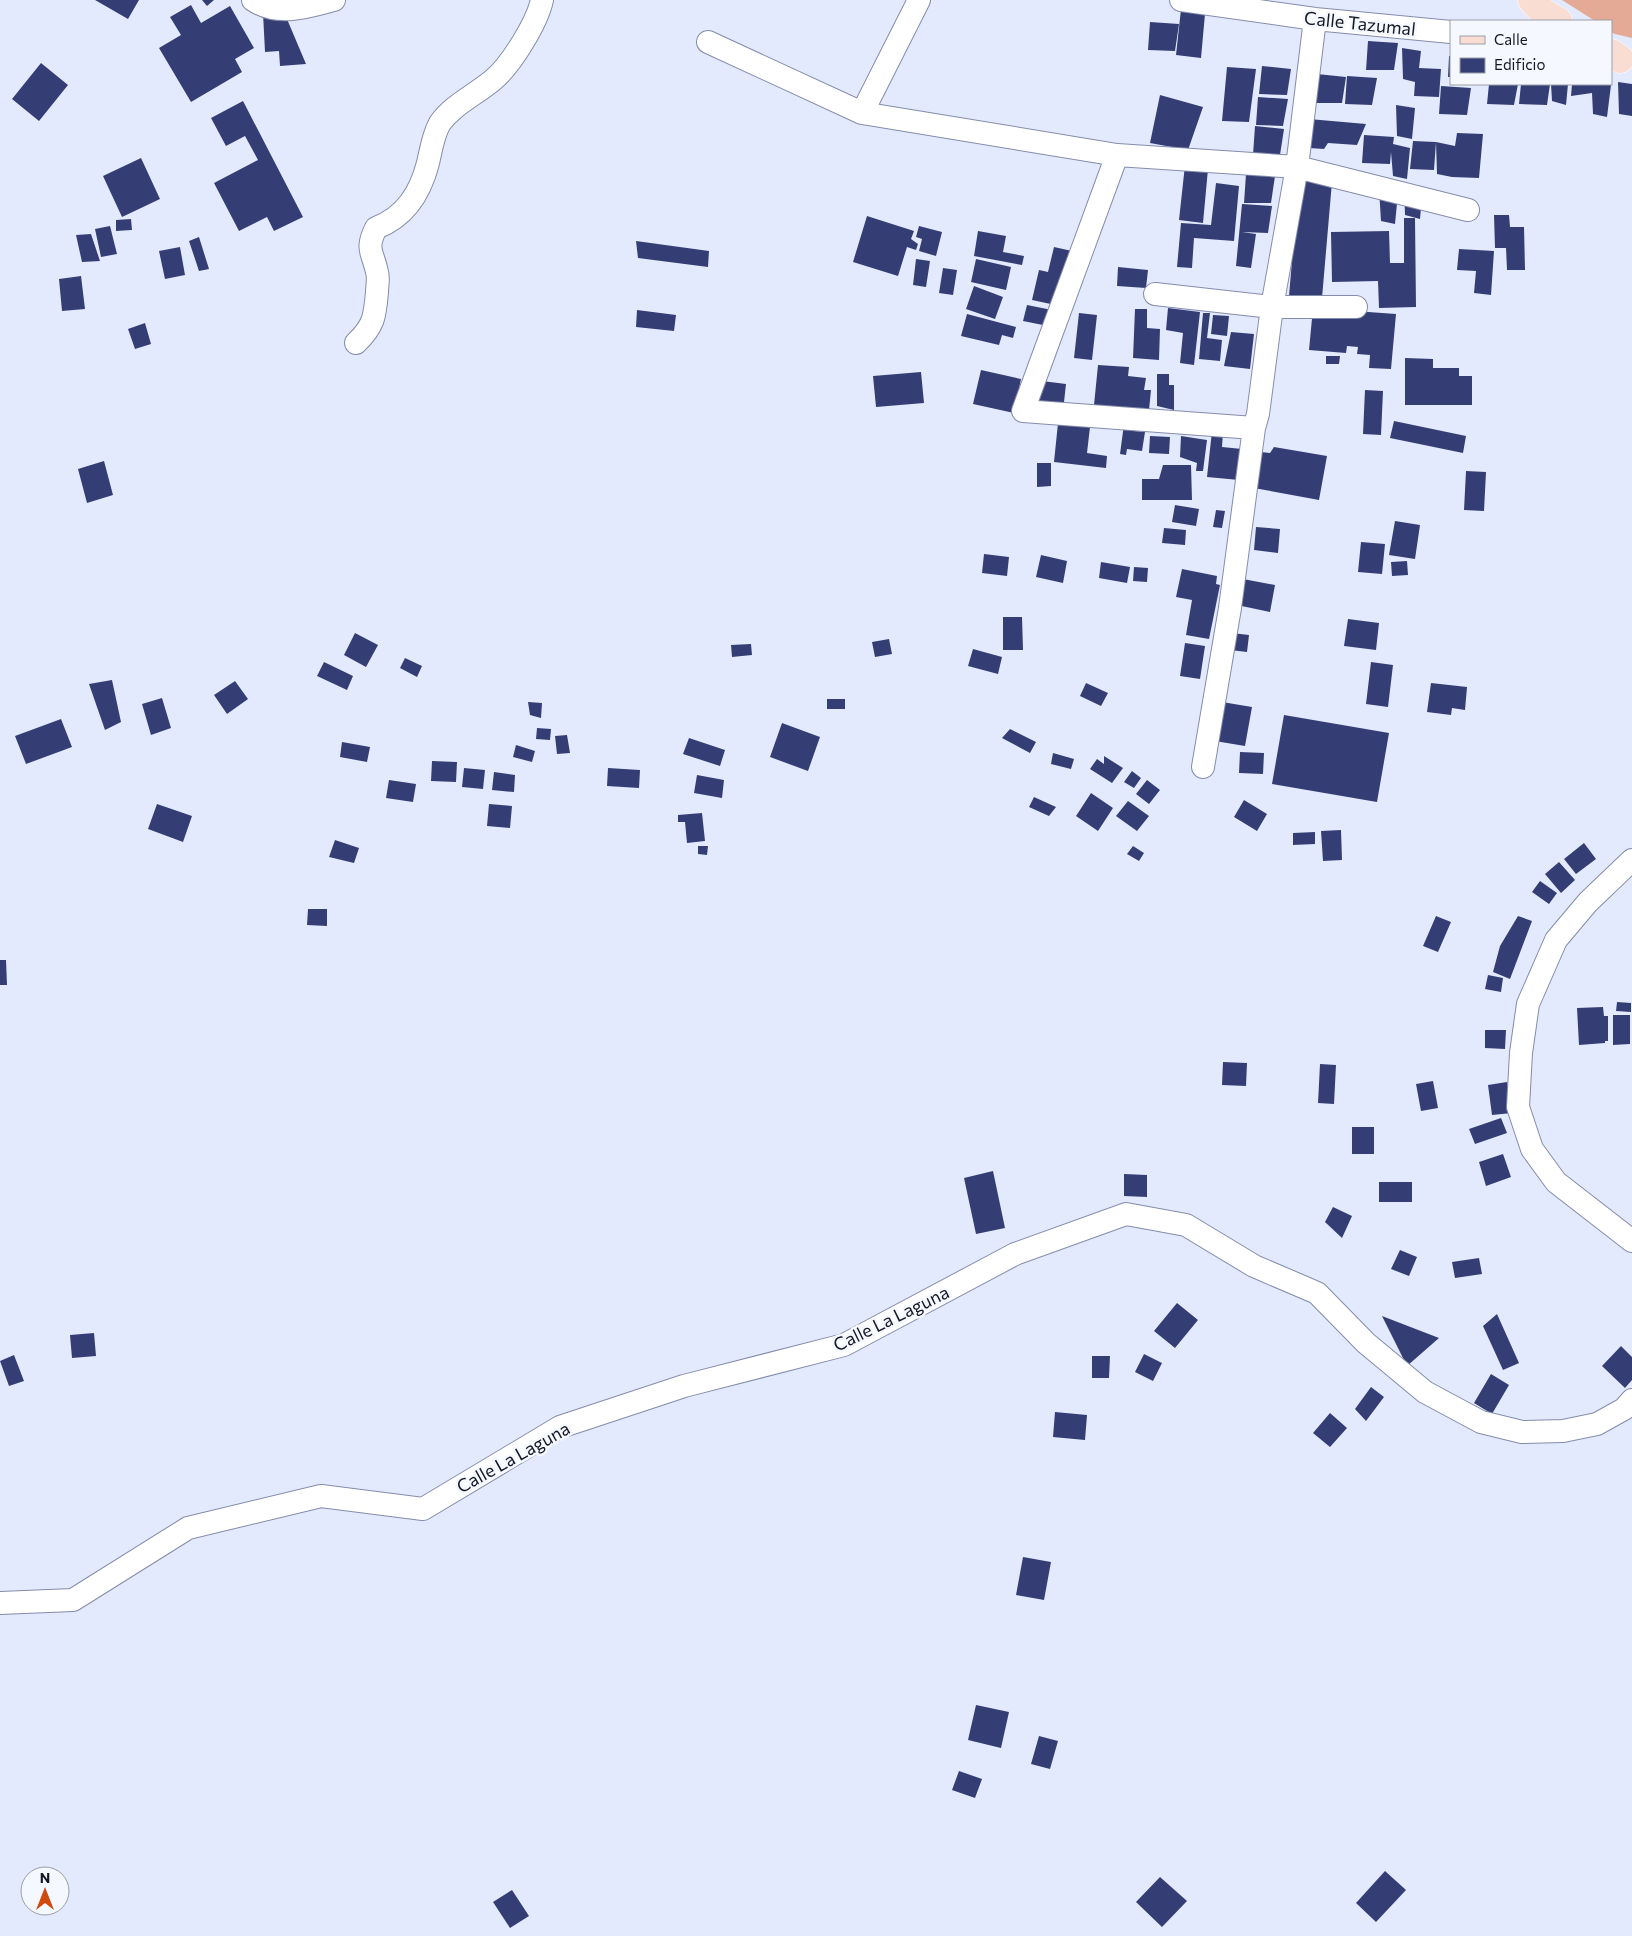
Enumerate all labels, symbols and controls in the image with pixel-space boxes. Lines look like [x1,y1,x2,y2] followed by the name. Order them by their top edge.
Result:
[1303,6,1417,40] street label: Calle Tazumal
[1450,20,1612,85] legend
[1494,30,1528,48] text: Calle
[1494,55,1545,73] text: Edificio
[829,1280,953,1356] street label: Calle La Laguna
[452,1417,574,1497] street label: Calle La Laguna
[20,1866,70,1916] north arrow
[40,1869,50,1886] text: N

